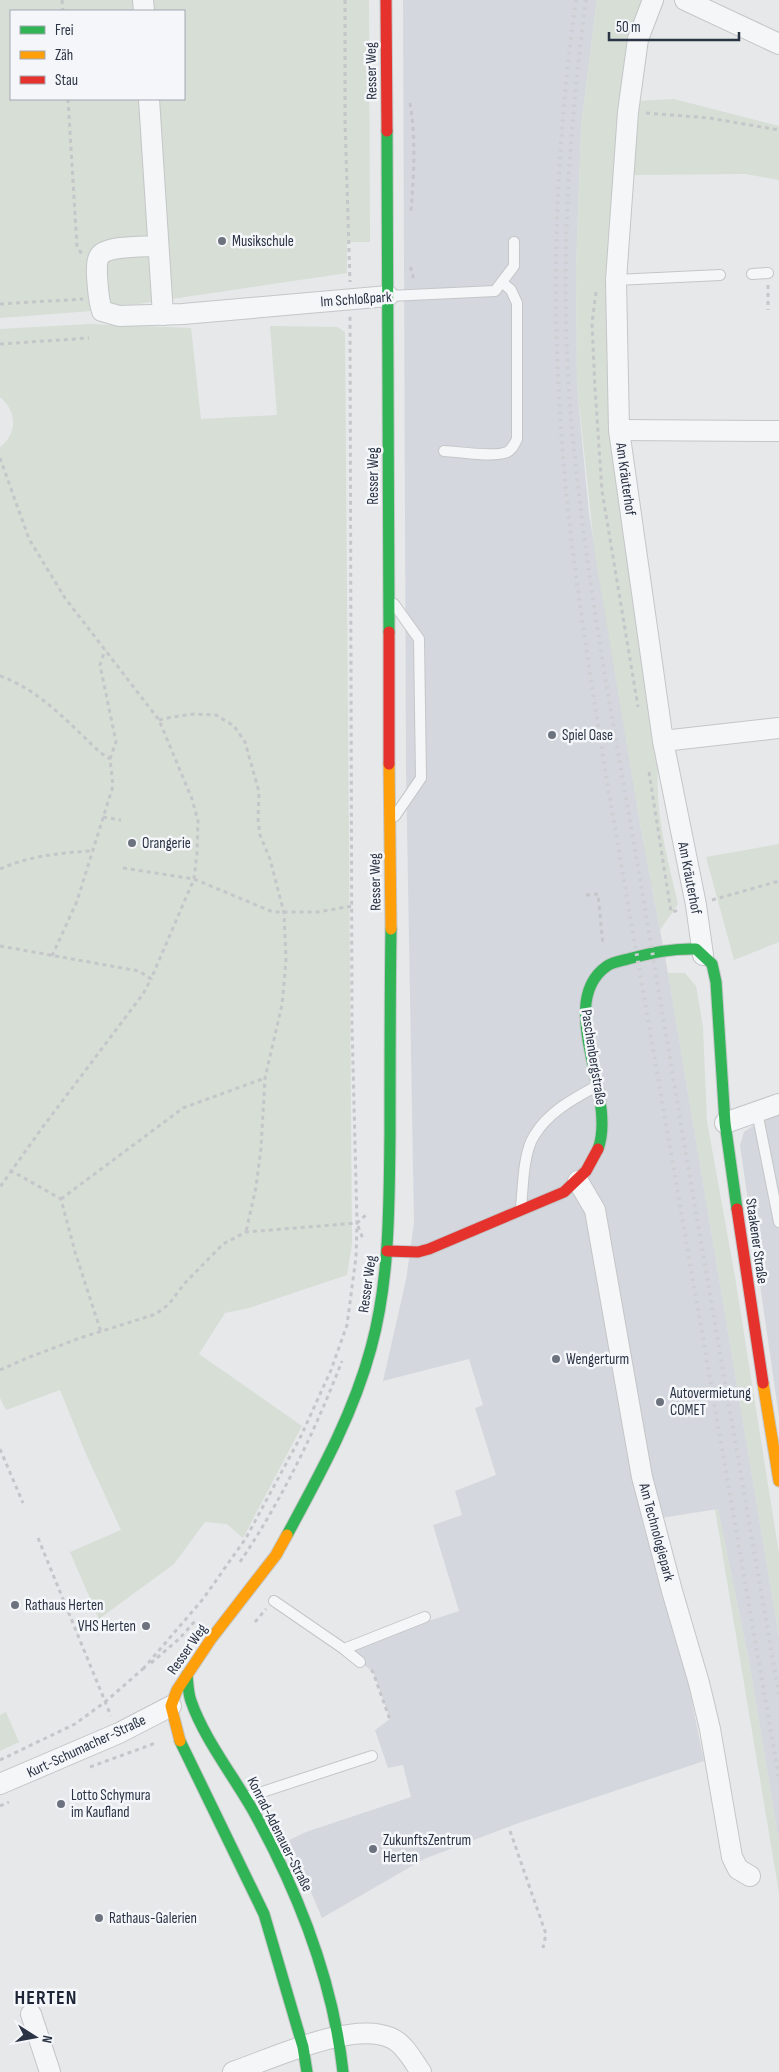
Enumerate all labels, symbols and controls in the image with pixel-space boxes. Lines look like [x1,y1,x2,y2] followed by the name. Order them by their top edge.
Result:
[10,10,185,100] legend
[609,10,739,42] scale bar
[616,18,641,37] text: 50 m
[55,21,74,40] text: Frei
[361,42,382,100] street label: Resser Weg
[55,46,73,65] text: Zäh
[55,71,78,90] text: Stau
[232,232,294,251] place label: Musikschule
[216,235,228,247] marker: Musikschule
[320,288,392,311] street label: Im Schloßpark
[611,440,640,517] street label: Am Kräuterhof
[364,447,383,505] street label: Resser Weg
[562,726,613,745] place label: Spiel Oase
[546,729,558,741] marker: Spiel Oase
[142,834,191,853] place label: Orangerie
[126,837,138,849] marker: Orangerie
[673,839,706,917] street label: Am Kräuterhof
[365,853,386,911] street label: Resser Weg
[577,1008,610,1106] street label: Paschenbergstraße
[741,1197,772,1285] street label: Staakener Straße
[354,1254,381,1314] street label: Resser Weg
[566,1350,629,1369] place label: Wengerturm
[550,1353,562,1365] marker: Wengerturm
[669,1384,751,1420] place label: Autovermietung COMET
[654,1396,666,1408] marker: Autovermietung COMET
[634,1480,679,1583] street label: Am Technologiepark
[25,1596,103,1615] place label: Rathaus Herten
[9,1599,21,1611] marker: Rathaus Herten
[78,1617,136,1636] place label: VHS Herten
[140,1620,152,1632] marker: VHS Herten
[163,1620,212,1678] street label: Resser Weg
[24,1711,149,1782] street label: Kurt-Schumacher-Straße
[242,1774,317,1895] street label: Konrad-Adenauer-Straße
[71,1786,151,1822] place label: Lotto Schymura im Kaufland
[55,1798,67,1810] marker: Lotto Schymura im Kaufland
[383,1831,471,1867] place label: ZukunftsZentrum Herten
[367,1843,379,1855] marker: ZukunftsZentrum Herten
[109,1909,197,1928] place label: Rathaus-Galerien
[93,1912,105,1924] marker: Rathaus-Galerien
[15,1986,77,2010] district label: HERTEN
[10,2012,60,2062] north arrow
[38,2034,56,2045] text: N

